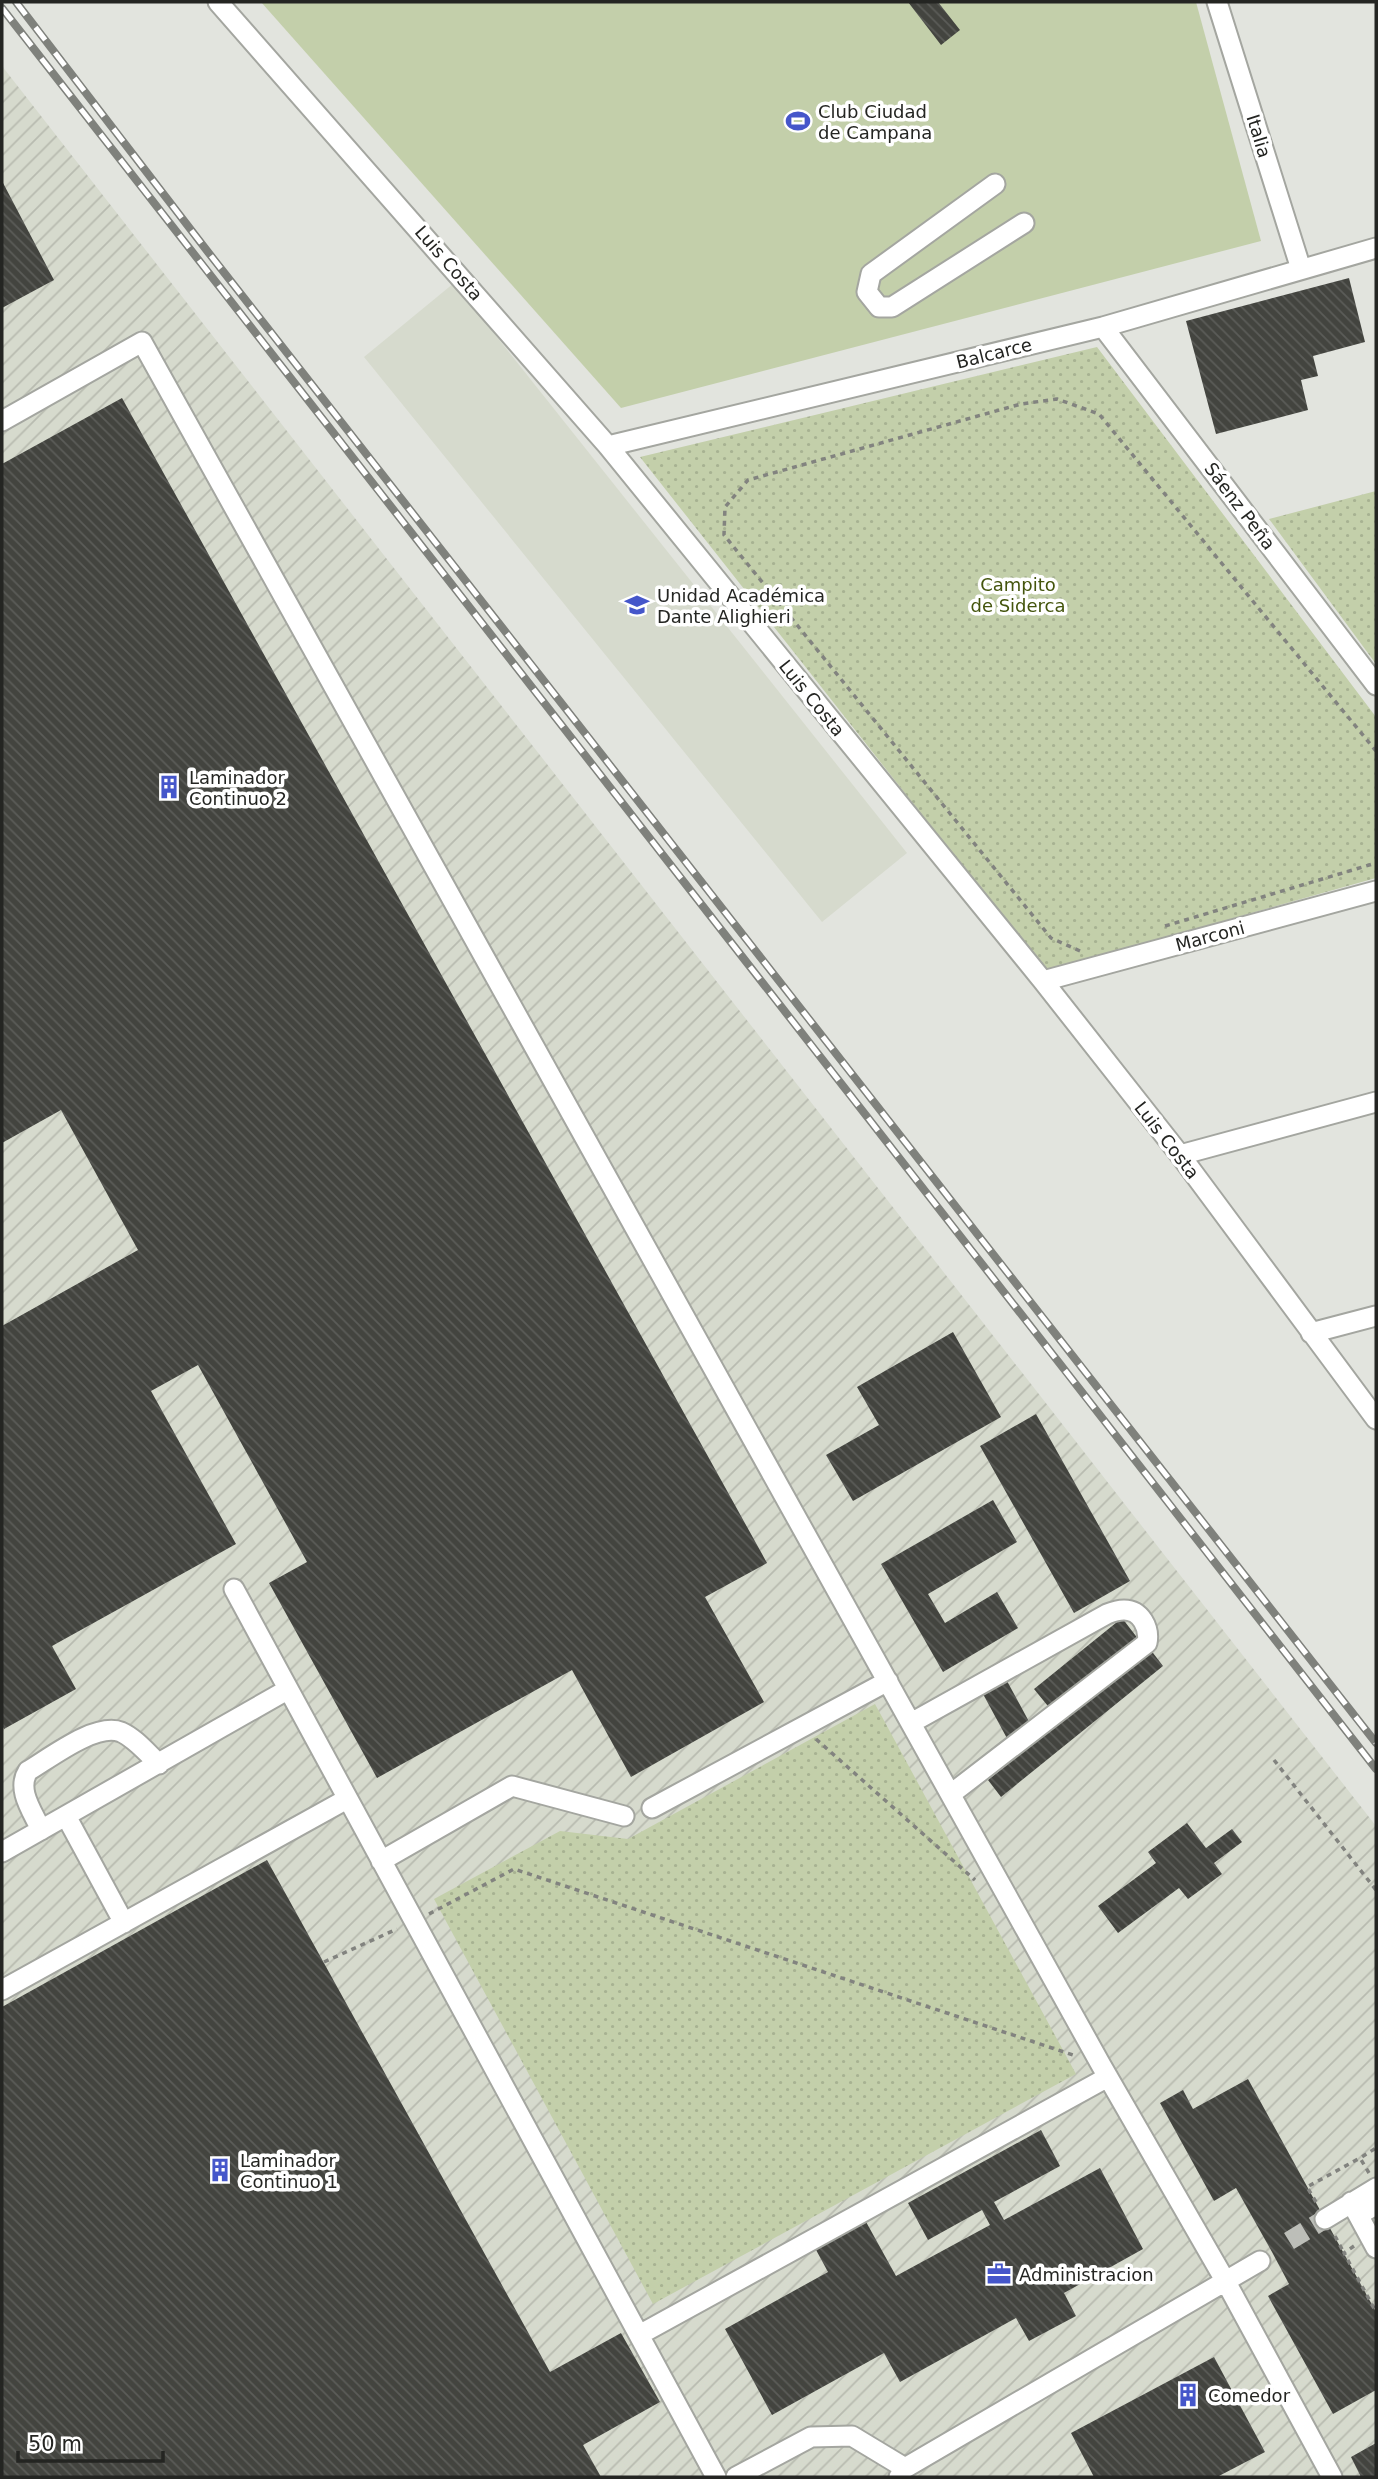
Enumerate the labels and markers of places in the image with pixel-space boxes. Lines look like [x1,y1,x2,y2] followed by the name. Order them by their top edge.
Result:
[818,101,932,143] place label: Club Ciudad de Campana
[784,107,812,135] sports icon: Club Ciudad de Campana
[657,585,825,627] place label: Unidad Académica Dante Alighieri
[623,591,651,619] school or university icon: Unidad Académica Dante Alighieri
[189,767,287,809] place label: Laminador Continuo 2
[155,773,183,801] building icon: Laminador Continuo 2
[240,2150,338,2192] place label: Laminador Continuo 1
[206,2156,234,2184] building icon: Laminador Continuo 1
[985,2260,1013,2288] office icon: Administracion
[1019,2264,1154,2285] place label: Administracion
[1174,2381,1202,2409] building icon: Comedor
[1208,2385,1291,2406] place label: Comedor

